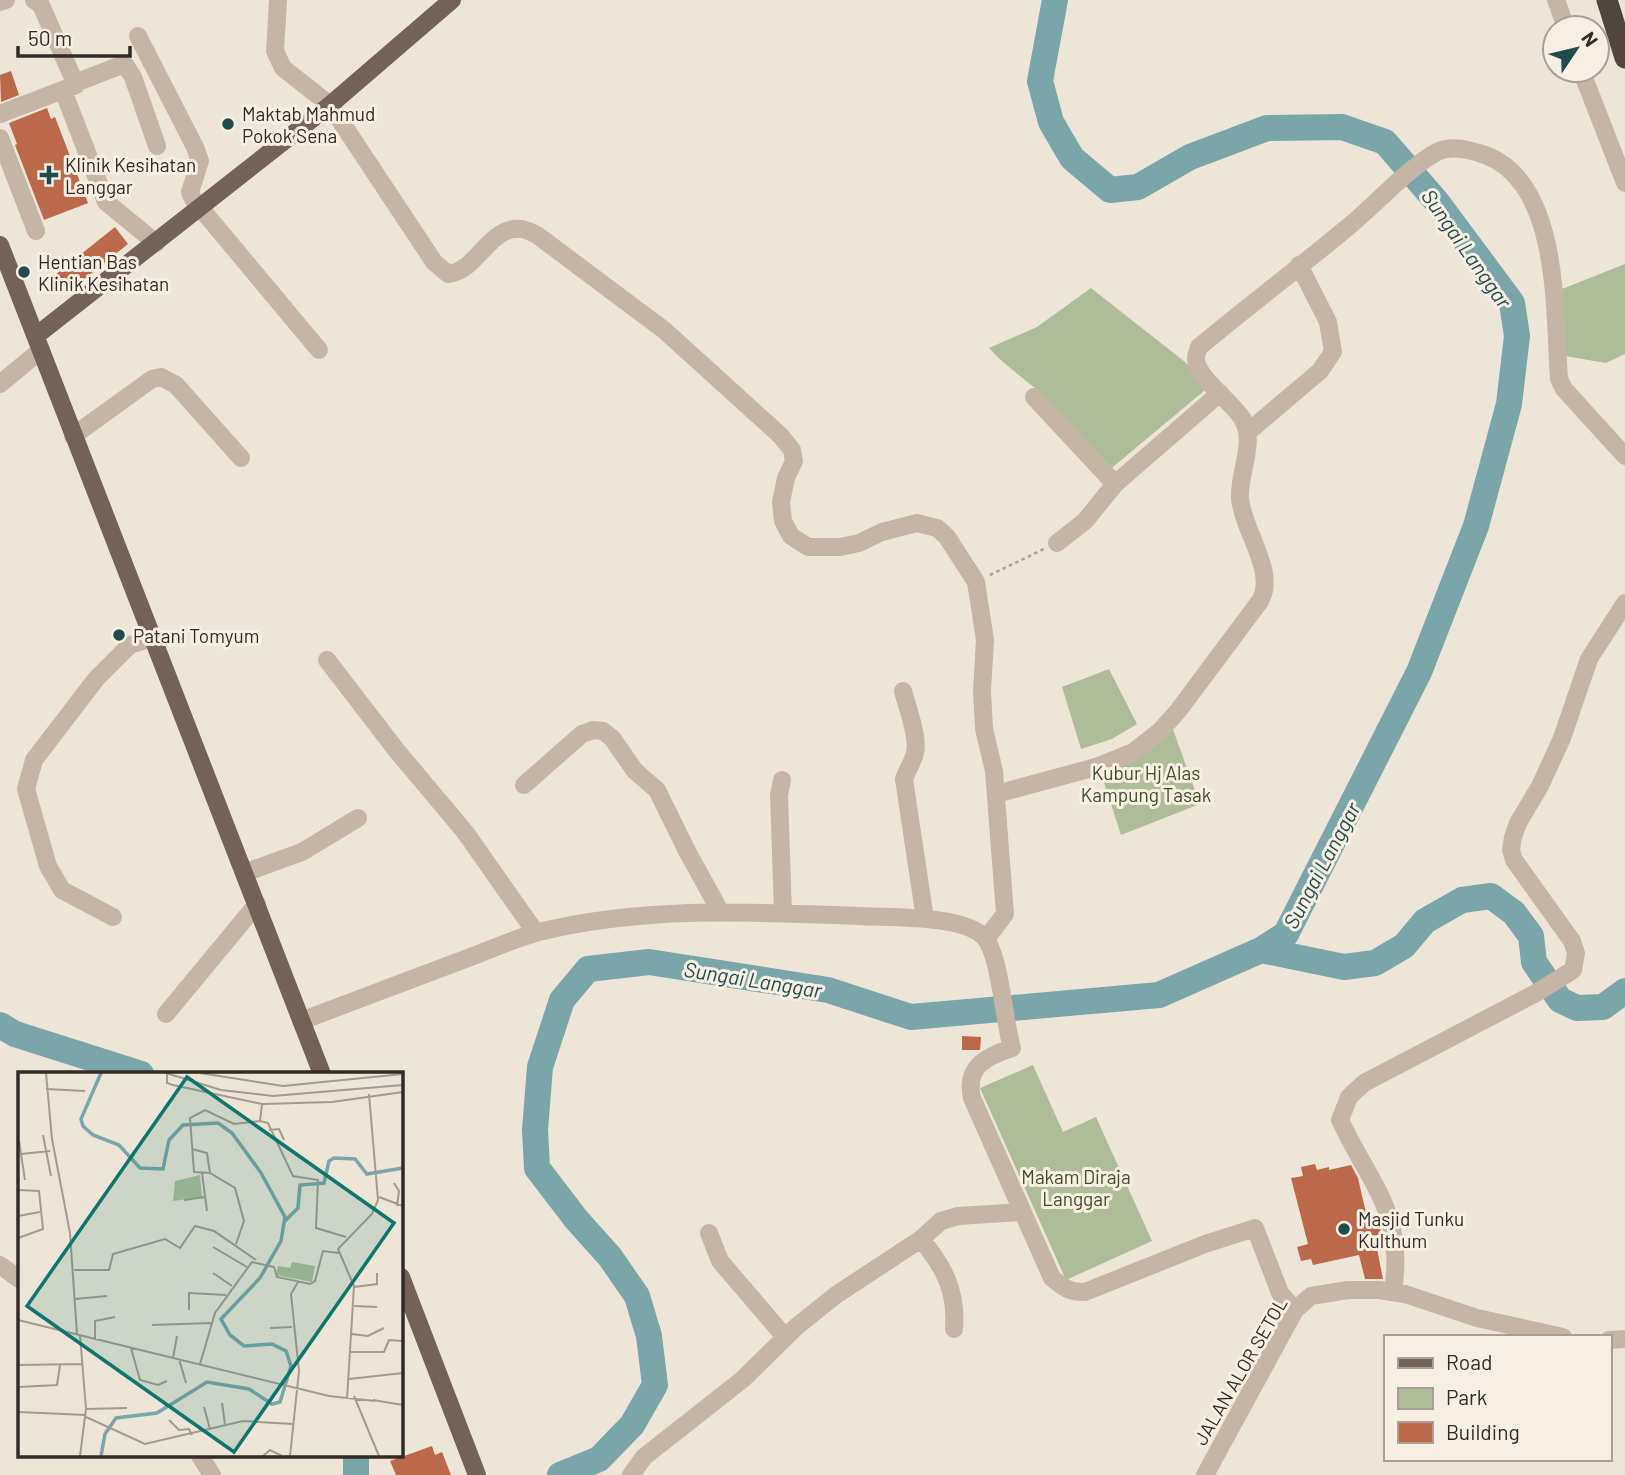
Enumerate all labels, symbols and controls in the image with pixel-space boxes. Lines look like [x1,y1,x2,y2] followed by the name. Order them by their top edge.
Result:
[18,14,130,58] scale bar
[1541,14,1611,84] north arrow
[28,25,72,50] text: 50 m
[1577,27,1603,51] text: N
[242,102,375,147] place label: Maktab Mahmud Pokok Sena
[220,116,236,132] marker: Maktab Mahmud Pokok Sena
[65,153,196,198] place label: Klinik Kesihatan Langgar
[39,165,59,185] marker: Klinik Kesihatan Langgar
[1417,184,1517,313] water label: Sungai Langgar
[38,250,169,295] place label: Hentian Bas Klinik Kesihatan
[16,264,32,280] marker: Hentian Bas Klinik Kesihatan
[133,624,259,647] place label: Patani Tomyum
[111,627,127,643] marker: Patani Tomyum
[1081,761,1211,806] park label: Kubur Hj Alas Kampung Tasak
[1277,797,1365,932] water label: Sungai Langgar
[682,956,824,1002] water label: Sungai Langgar
[18,1072,402,1458] inset map
[1021,1165,1131,1210] park label: Makam Diraja Langgar
[1358,1207,1464,1252] place label: Masjid Tunku Kulthum
[1336,1221,1352,1237] marker: Masjid Tunku Kulthum
[1188,1293,1292,1449] street label: JALAN ALOR SETOL
[1384,1335,1611,1461] legend
[1446,1349,1492,1374] text: Road
[1446,1384,1487,1409] text: Park
[1446,1419,1520,1444] text: Building

